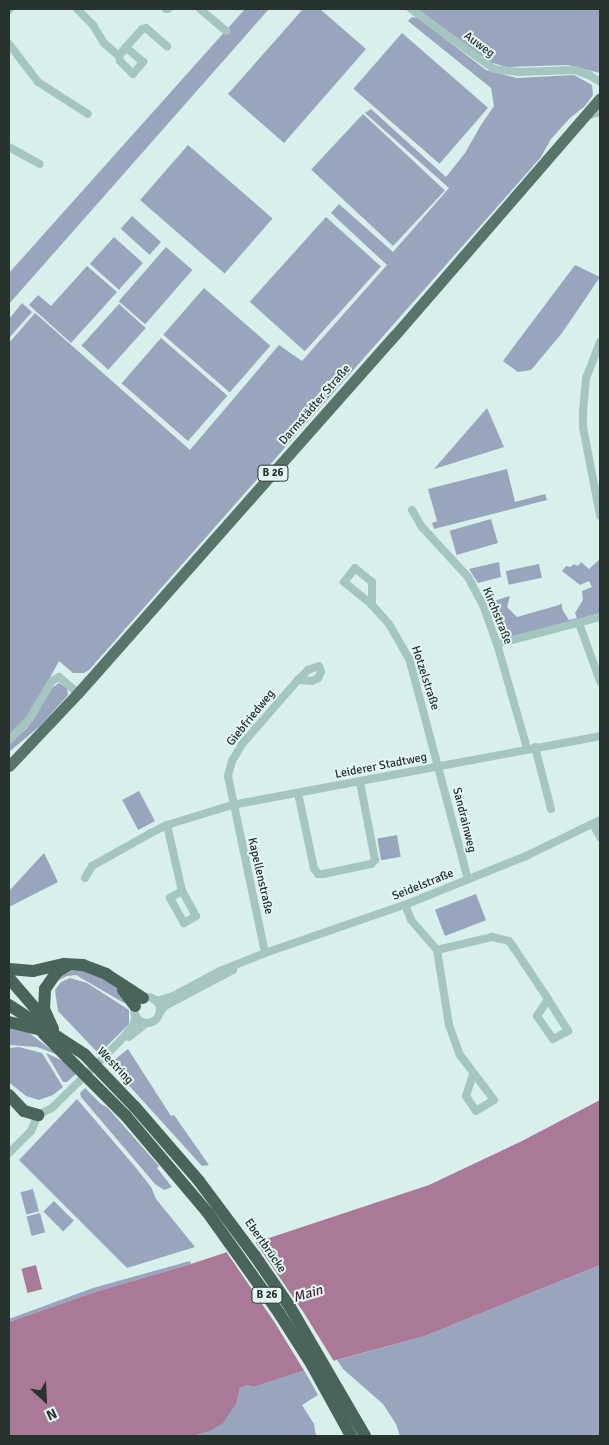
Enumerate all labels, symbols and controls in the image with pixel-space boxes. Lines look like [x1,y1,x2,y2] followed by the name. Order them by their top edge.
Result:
[461,29,497,61] street label: Auweg
[276,362,354,448] street label: Darmstädter Straße
[257,464,289,482] road number: B 26
[479,585,515,647] street label: Kirchstraße
[408,644,442,712] street label: Hotzelstraße
[224,687,278,749] street label: Giebfriedweg
[334,750,428,782] street label: Leiderer Stadtweg
[449,786,479,854] street label: Sandrainweg
[244,836,276,916] street label: Kapellenstraße
[390,866,456,904] street label: Seidelstraße
[94,1044,136,1088] street label: Westring
[241,1216,289,1276] street label: Ebertbrücke
[291,1282,325,1306] water label: Main
[251,1286,283,1304] road number: B 26
[20,1375,70,1425] north arrow
[44,1404,60,1424] text: N

